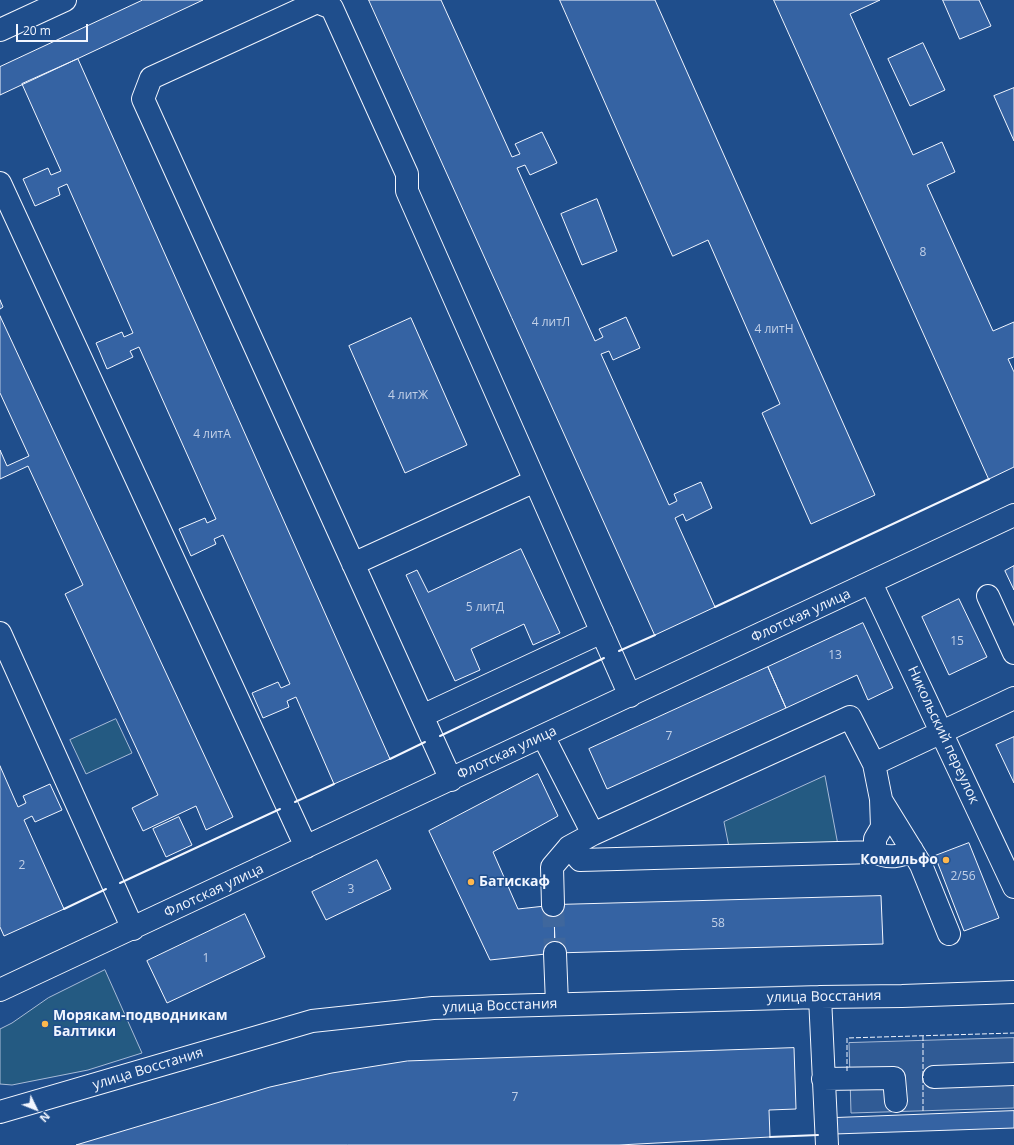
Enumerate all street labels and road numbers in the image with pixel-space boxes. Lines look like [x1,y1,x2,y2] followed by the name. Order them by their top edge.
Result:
[749,586,853,646] street label: Флотская улица
[904,663,982,807] street label: Никольский переулок
[455,723,559,783] street label: Флотская улица
[162,861,266,921] street label: Флотская улица
[766,988,882,1006] street label: улица Восстания
[442,996,558,1016] street label: улица Восстания
[91,1044,205,1094] street label: улица Восстания

